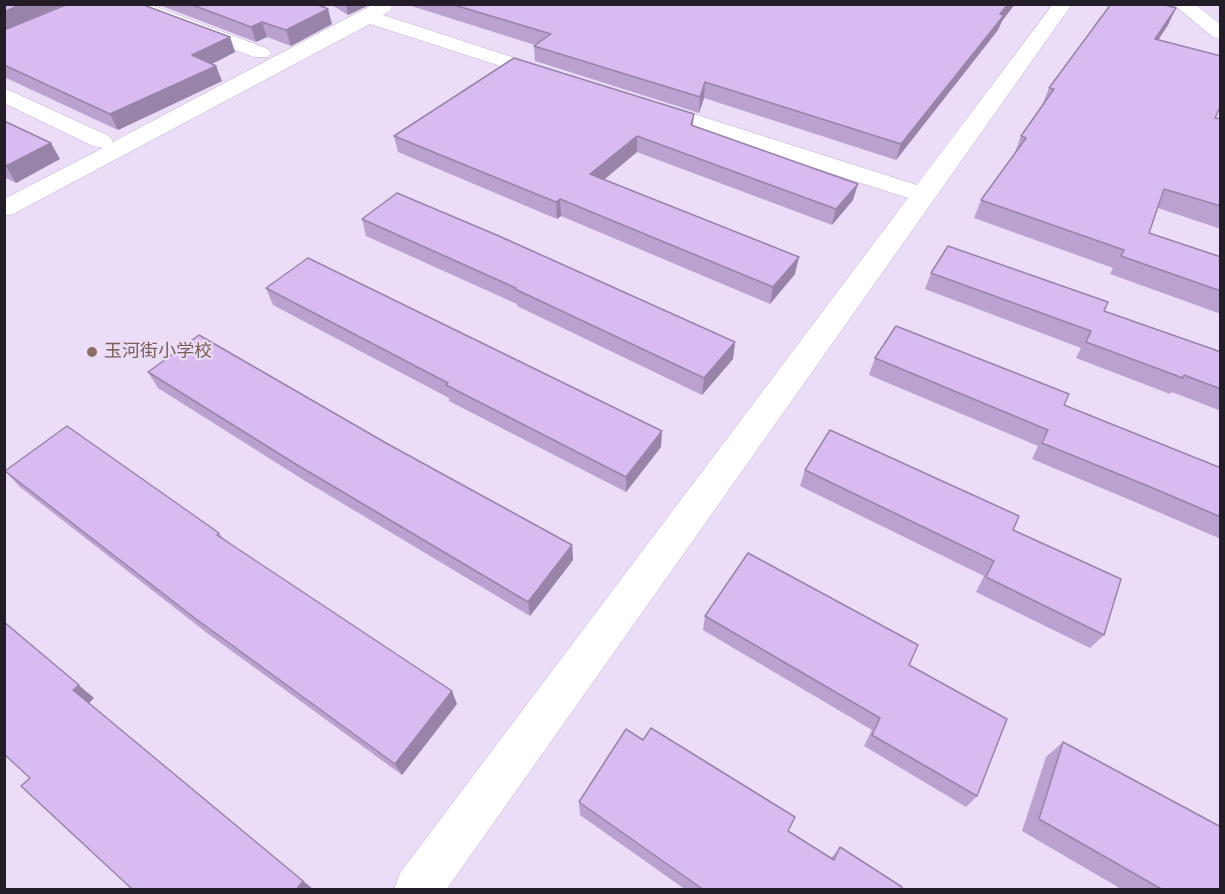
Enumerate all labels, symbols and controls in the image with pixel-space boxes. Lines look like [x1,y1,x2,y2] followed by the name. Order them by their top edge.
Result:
[104,341,212,363] place label: 玉河街小学校
[85,345,99,359] marker: 玉河街小学校

